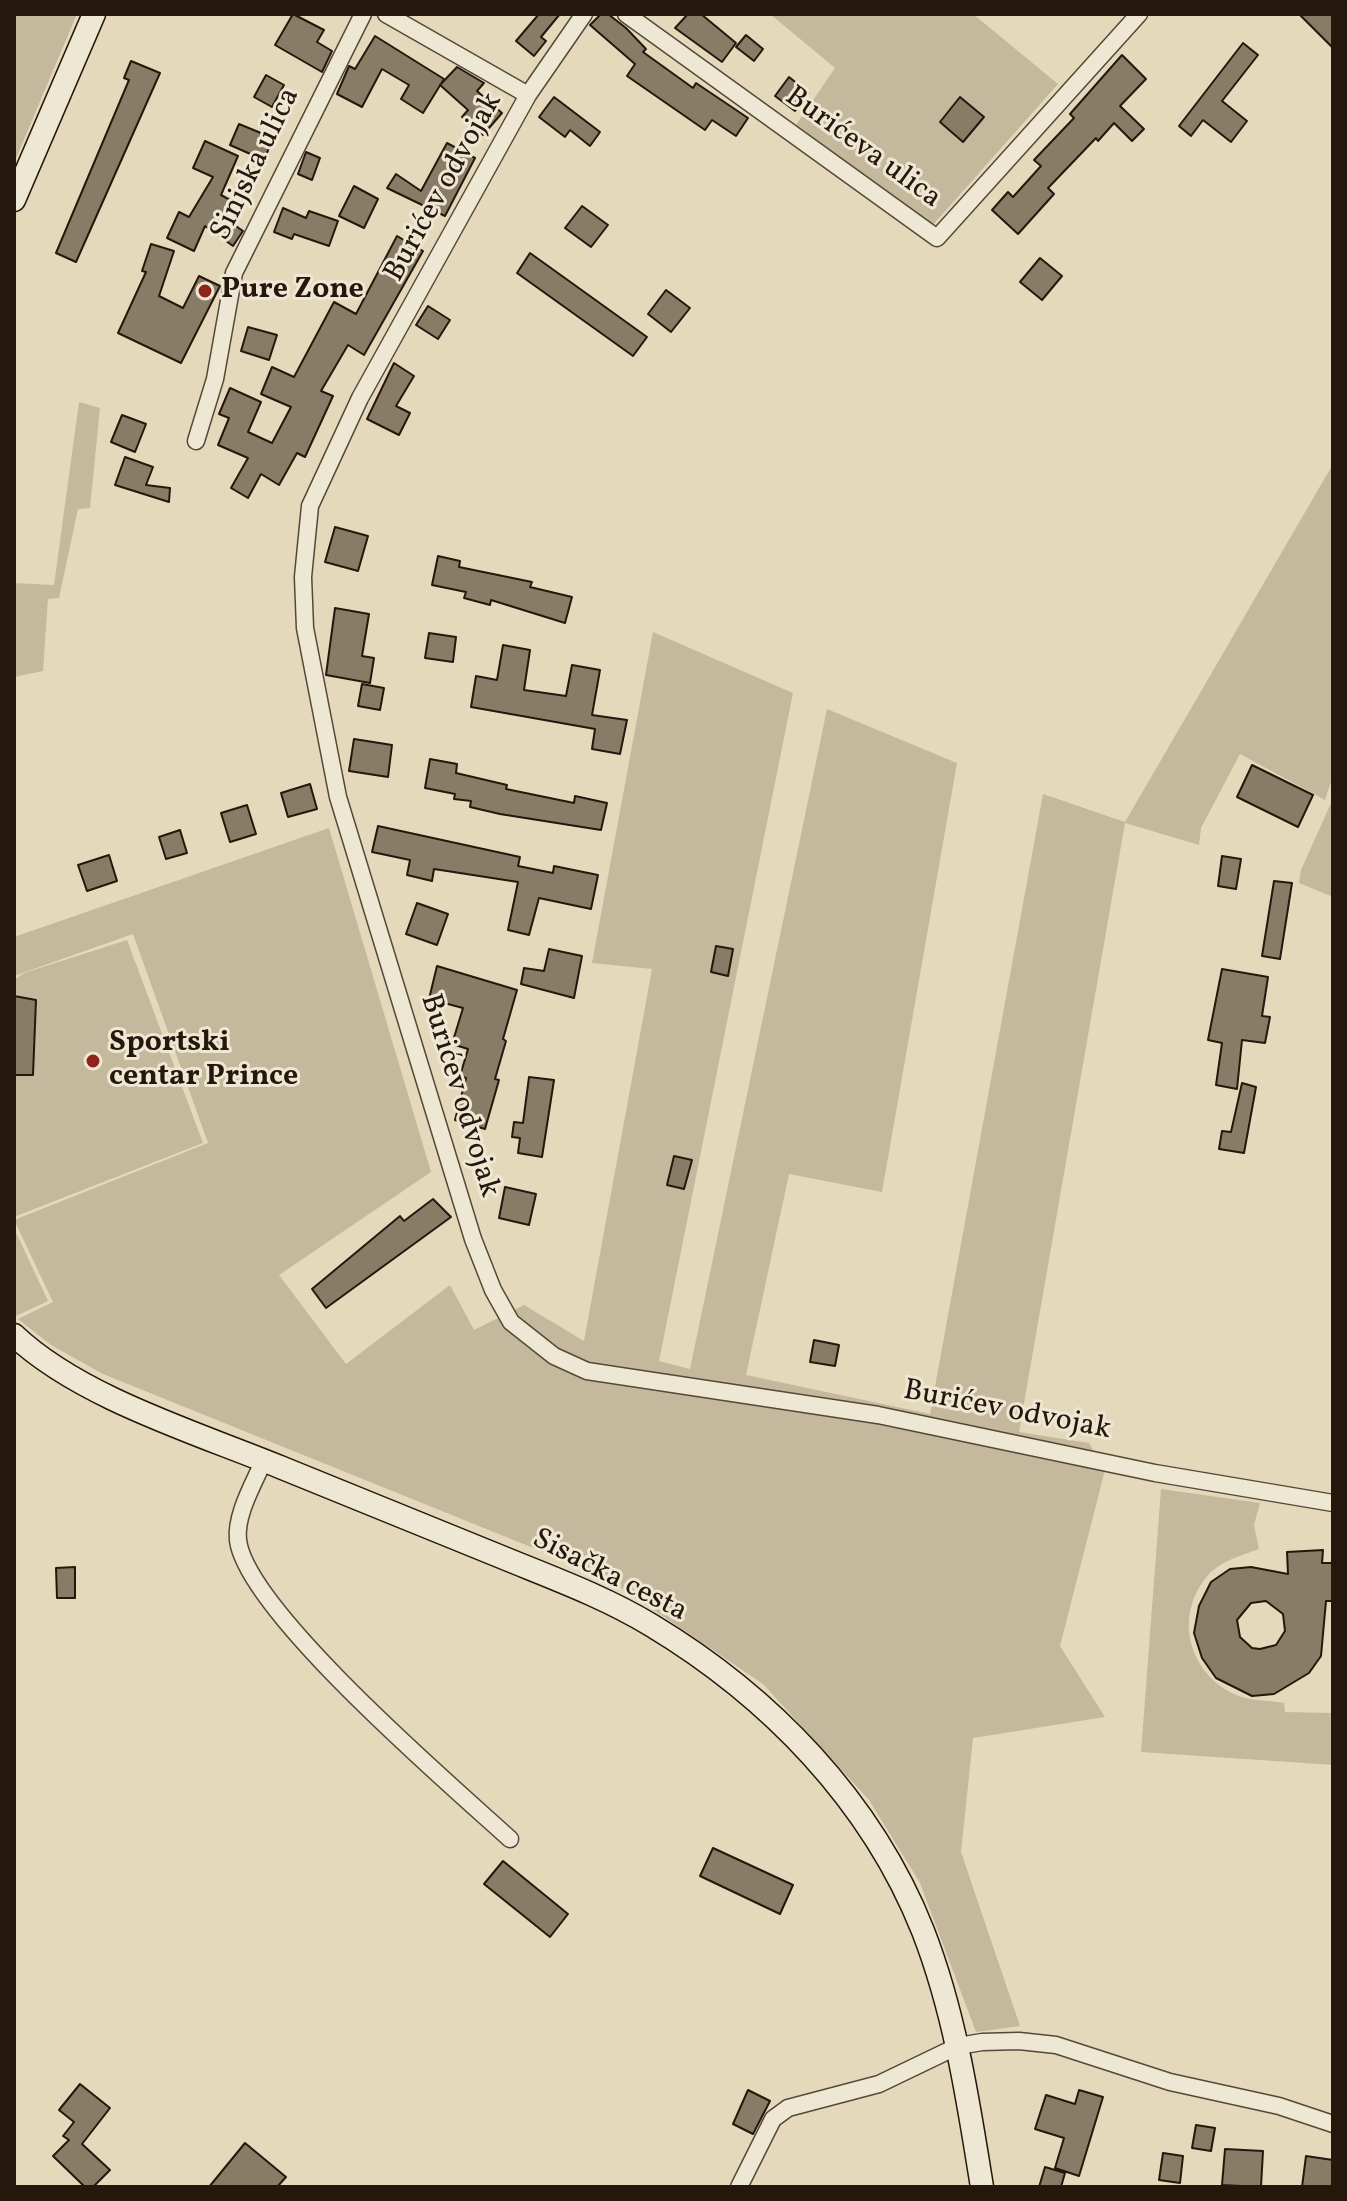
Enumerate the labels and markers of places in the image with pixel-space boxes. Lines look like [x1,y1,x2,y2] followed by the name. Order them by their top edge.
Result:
[221,273,364,309] place label: Pure Zone
[196,282,214,300] marker: Pure Zone
[109,1026,298,1096] place label: Sportski centar Prince
[84,1052,102,1070] marker: Sportski centar Prince

